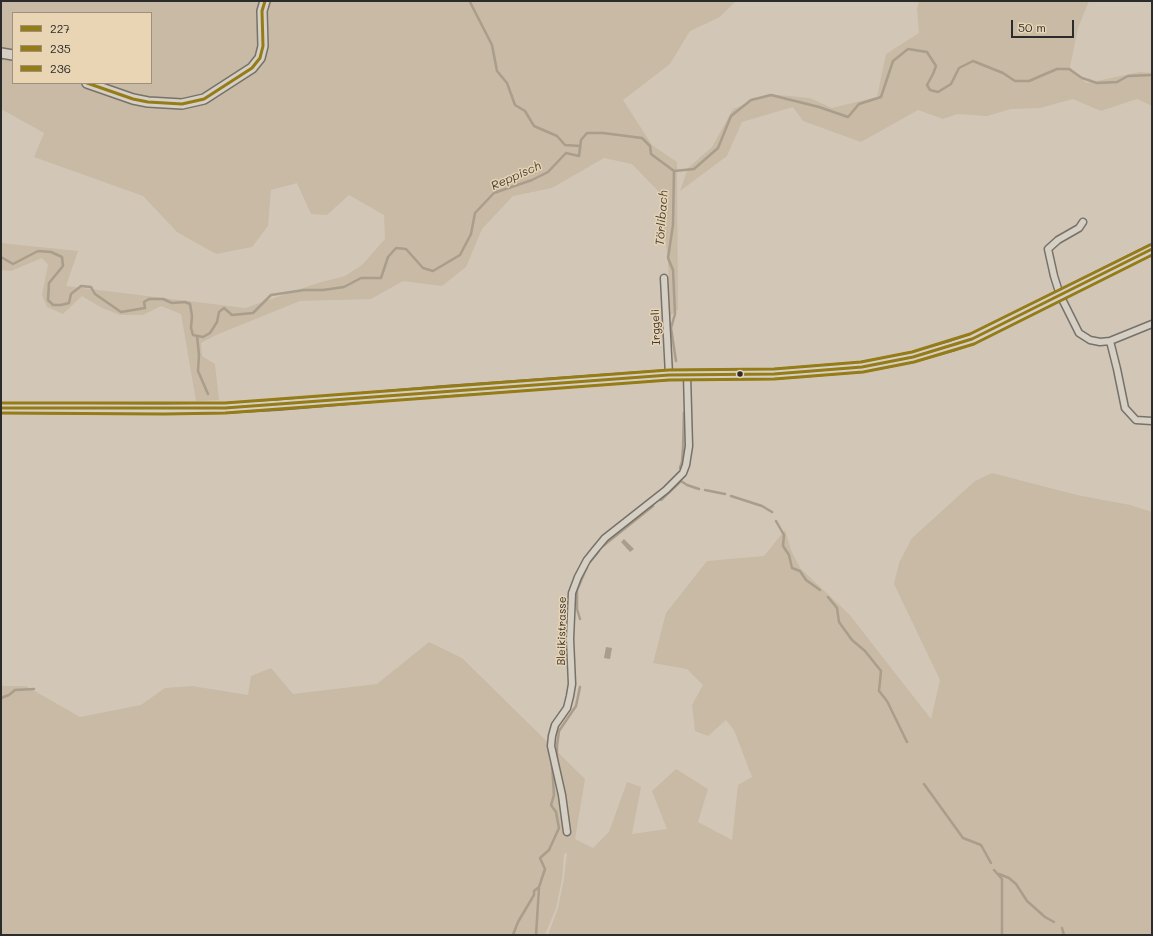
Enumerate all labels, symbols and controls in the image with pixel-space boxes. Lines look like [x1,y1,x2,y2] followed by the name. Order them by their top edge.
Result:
[12,12,152,84] legend
[1013,12,1076,38] scale bar
[1018,19,1046,35] text: 50 m
[50,20,70,36] text: 227
[50,40,71,56] text: 235
[50,60,71,76] text: 236
[489,159,543,193] water label: Reppisch
[653,190,671,246] water label: Törlibach
[649,309,663,345] street label: Irggeli
[735,369,745,379] unlabelled marker
[555,596,569,666] street label: Bleikistrasse

